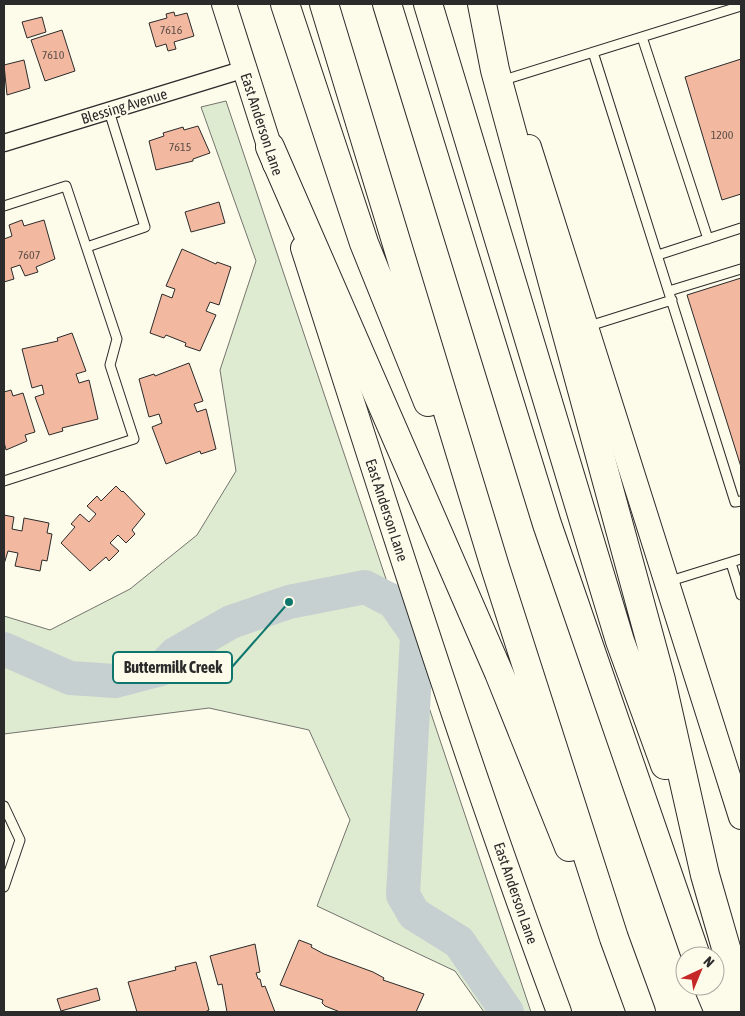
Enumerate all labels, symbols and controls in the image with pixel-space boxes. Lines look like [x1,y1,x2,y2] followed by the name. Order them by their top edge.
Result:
[160,23,183,37] house number: 7616
[42,48,65,62] house number: 7610
[237,71,287,177] street label: East Anderson Lane
[79,85,169,127] street label: Blessing Avenue
[711,128,734,142] house number: 1200
[169,140,191,154] house number: 7615
[18,248,41,262] house number: 7607
[362,457,412,563] street label: East Anderson Lane
[113,652,232,683] callout: Buttermilk Creek
[124,658,223,676] text: Buttermilk Creek
[491,840,541,946] street label: East Anderson Lane
[675,946,725,996] north arrow
[701,953,718,970] text: N

